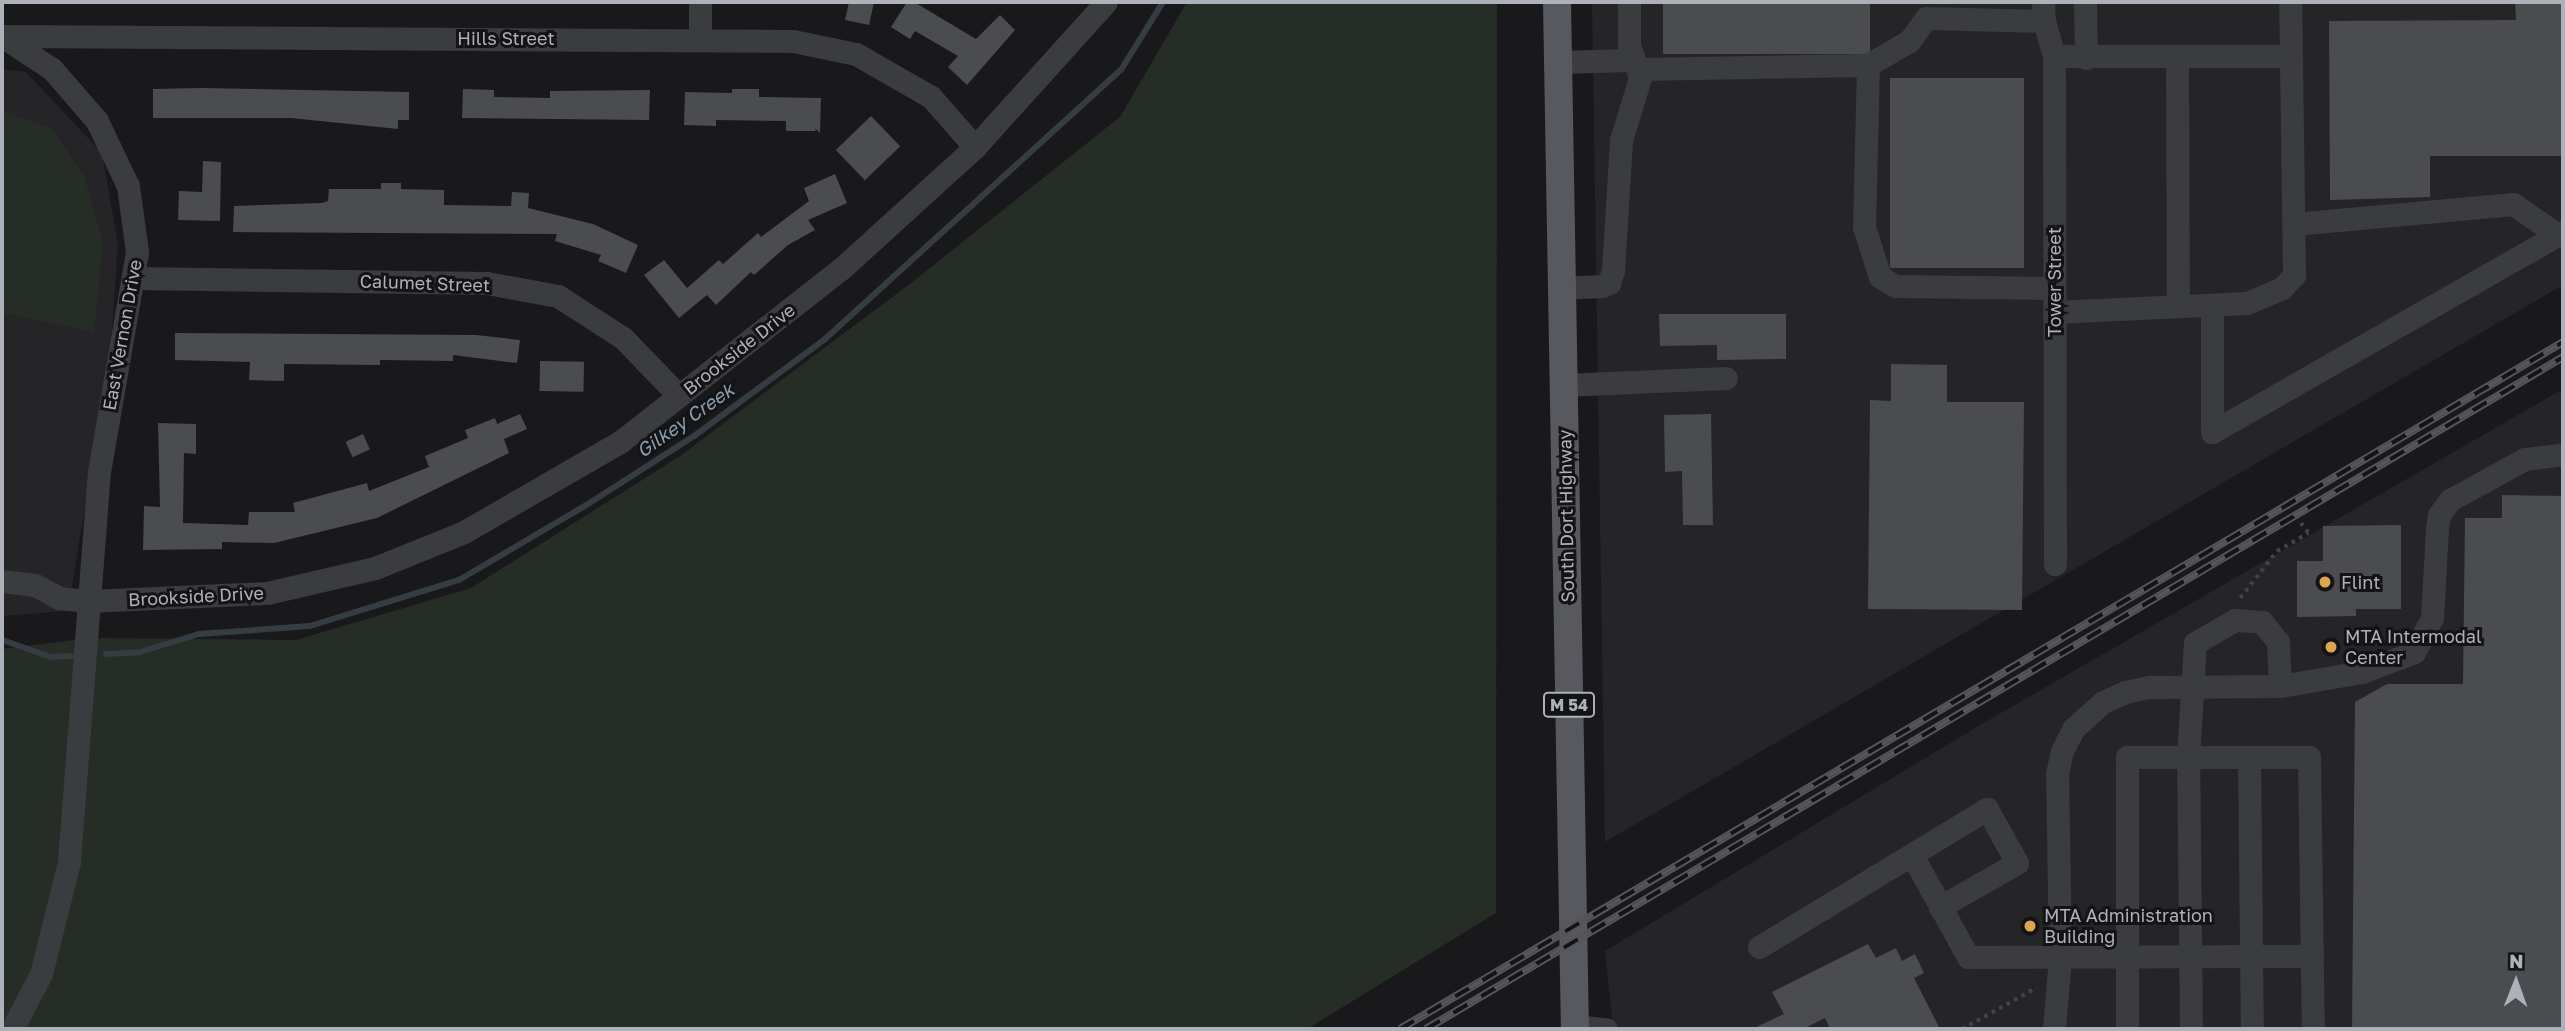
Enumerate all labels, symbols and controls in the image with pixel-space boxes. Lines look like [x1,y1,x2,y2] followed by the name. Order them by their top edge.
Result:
[457,27,555,49] street label: Hills Street
[2043,227,2065,337] street label: Tower Street
[98,258,146,412] street label: East Vernon Drive
[359,270,491,296] street label: Calumet Street
[679,299,799,399] street label: Brookside Drive
[632,378,738,462] water label: Gilkey Creek
[1554,429,1578,603] street label: South Dort Highway
[2341,571,2380,593] place label: Flint
[2315,572,2335,592] marker: Flint
[128,582,264,610] street label: Brookside Drive
[2345,626,2482,668] place label: MTA Intermodal Center
[2323,639,2339,655] marker: MTA Intermodal Center
[1543,692,1595,718] road number: M 54
[2044,905,2213,948] place label: MTA Administration Building
[2022,918,2038,934] marker: MTA Administration Building
[2481,947,2551,1017] north arrow
[2509,949,2524,972] text: N

